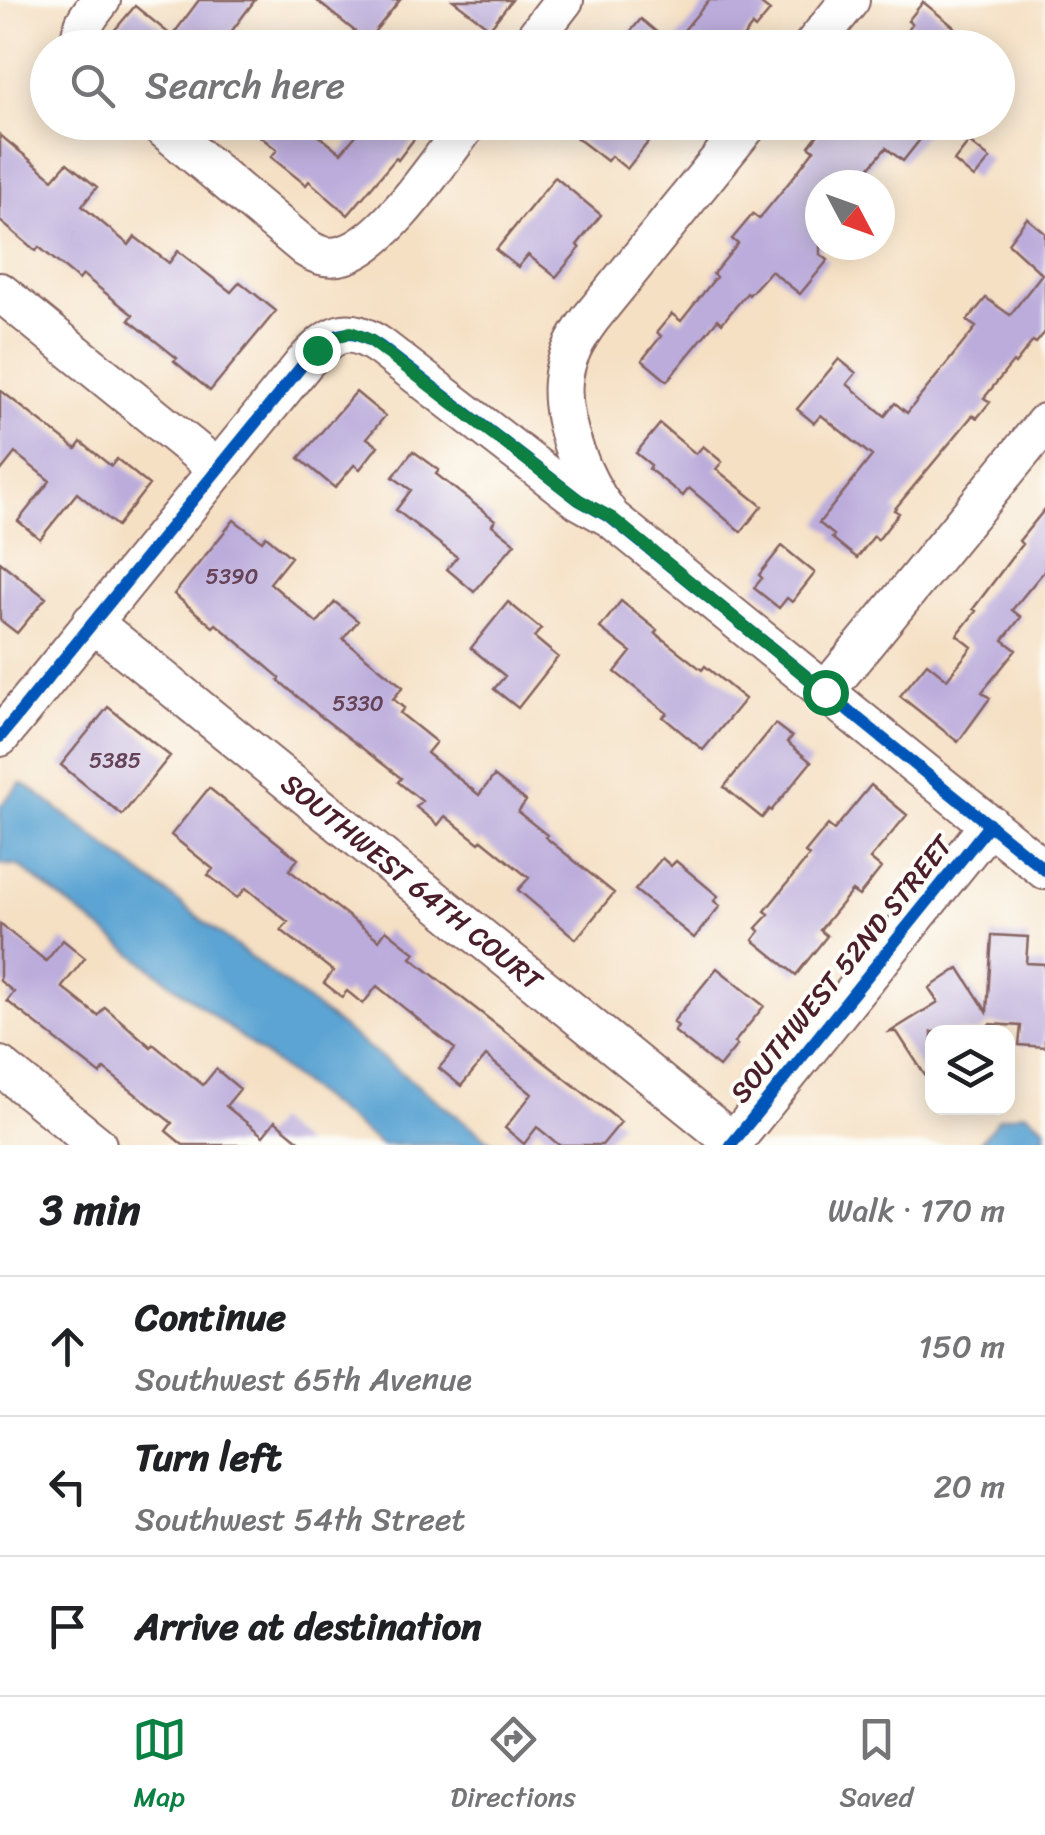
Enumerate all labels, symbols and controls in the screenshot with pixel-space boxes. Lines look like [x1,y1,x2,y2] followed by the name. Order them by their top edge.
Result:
[30,30,1015,140] search box
[145,52,345,119] text: Search here
[65,58,120,113] icon: search
[805,170,895,260] north arrow
[295,328,341,374] route end
[206,557,258,596] house number: 5390
[803,670,849,716] route start
[332,684,384,723] house number: 5330
[89,741,141,780] house number: 5385
[270,760,556,1005] street label: SOUTHWEST 64TH COURT
[717,822,966,1114] street label: SOUTHWEST 52ND STREET
[925,1025,1015,1115] map controls
[925,1025,1015,1115] button: layers
[40,1173,140,1247] text: 3 min
[828,1182,1005,1239] text: Walk · 170 m
[135,1284,286,1351] text: Continue
[919,1318,1005,1375] text: 150 m
[40,1319,95,1374] icon: ahead
[135,1351,472,1408] text: Southwest 65th Avenue
[135,1424,281,1491] text: Turn left
[933,1458,1005,1515] text: 20 m
[40,1459,95,1514] icon: left
[135,1491,465,1548] text: Southwest 54th Street
[135,1593,482,1660] text: Arrive at destination
[40,1599,95,1654] icon: arrive
[132,1712,187,1821] tab: Map
[450,1712,576,1821] tab: Directions
[839,1712,913,1821] tab: Saved

